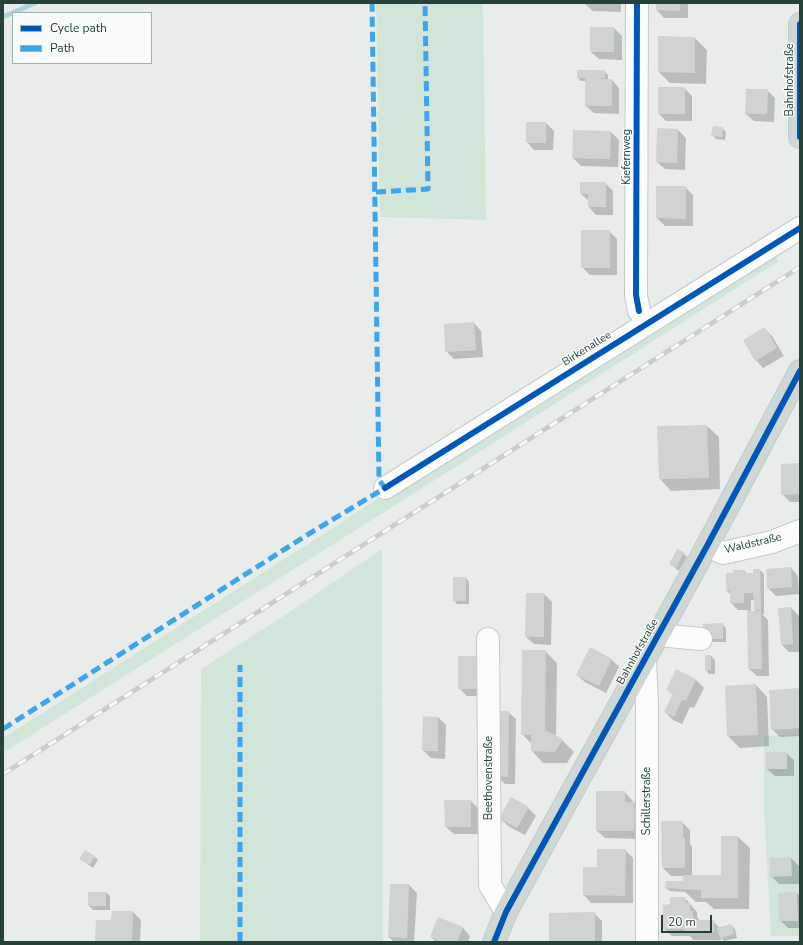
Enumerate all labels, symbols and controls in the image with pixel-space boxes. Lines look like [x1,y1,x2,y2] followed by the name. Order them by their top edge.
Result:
[12,12,152,64] legend
[50,20,107,36] text: Cycle path
[50,40,75,56] text: Path
[783,43,797,117] street label: Bahnhofstraße
[620,129,634,185] street label: Kiefernweg
[560,329,614,369] street label: Birkenallee
[723,531,783,557] street label: Waldstraße
[615,617,661,687] street label: Bahnhofstraße
[482,736,496,820] street label: Beethovenstraße
[640,767,654,835] street label: Schillerstraße
[663,907,714,933] scale bar
[668,914,696,930] text: 20 m

